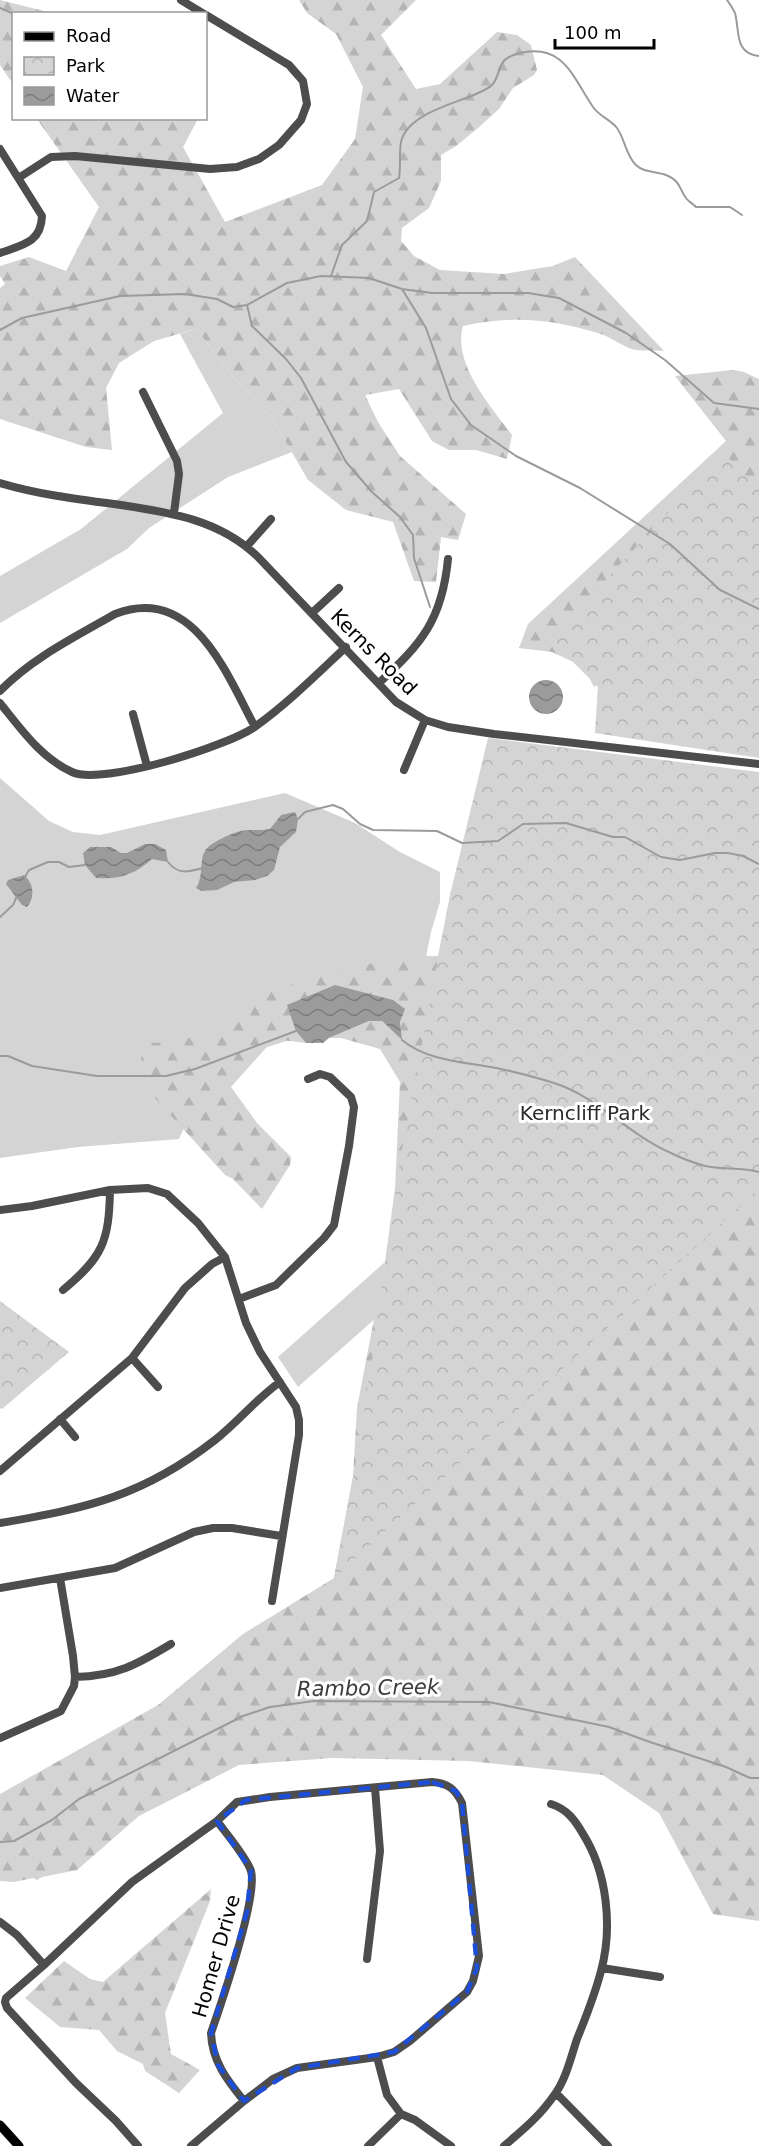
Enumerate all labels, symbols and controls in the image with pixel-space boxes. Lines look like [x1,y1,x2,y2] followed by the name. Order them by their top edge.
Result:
[12,12,207,120] legend
[555,12,654,50] scale bar
[564,22,622,43] text: 100 m
[66,25,111,46] text: Road
[66,55,105,76] text: Park
[66,85,120,106] text: Water
[326,604,422,700] street label: Kerns Road
[520,1101,651,1125] park label: Kerncliff Park
[297,1675,440,1701] water label: Rambo Creek
[187,1892,245,2020] street label: Homer Drive

